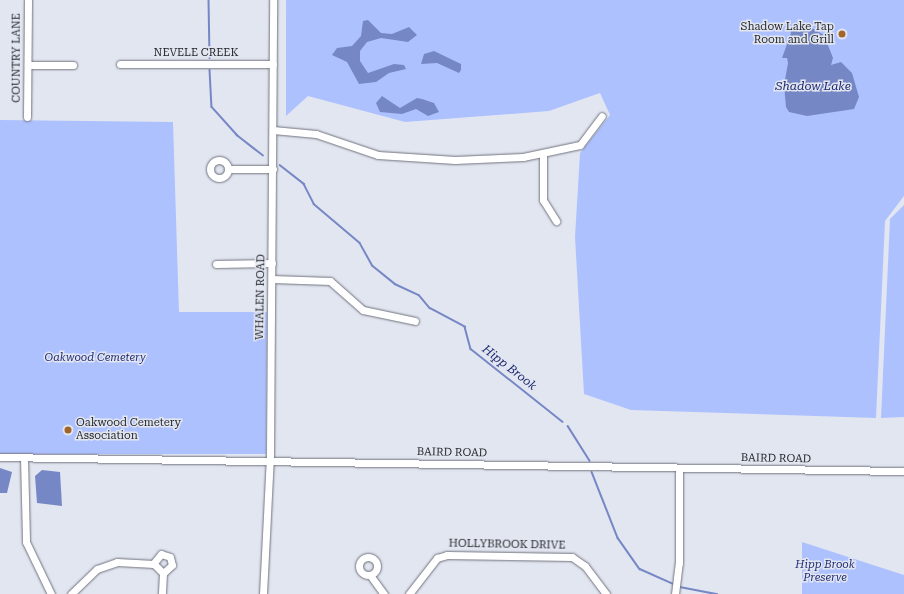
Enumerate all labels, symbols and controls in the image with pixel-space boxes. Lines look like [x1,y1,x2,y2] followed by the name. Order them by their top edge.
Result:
[10,13,24,103] street label: COUNTRY LANE
[741,21,834,47] place label: Shadow Lake Tap Room and Grill
[837,29,847,39] marker: Shadow Lake Tap Room and Grill
[154,46,238,60] street label: NEVELE CREEK
[775,80,851,94] water label: Shadow Lake
[254,254,268,340] street label: WHALEN ROAD
[479,342,539,394] water label: Hipp Brook
[44,351,146,365] park label: Oakwood Cemetery
[76,417,181,443] place label: Oakwood Cemetery Association
[63,425,73,435] marker: Oakwood Cemetery Association
[417,446,487,460] street label: BAIRD ROAD
[741,452,811,466] street label: BAIRD ROAD
[449,537,565,553] street label: HOLLYBROOK DRIVE
[795,559,855,585] park label: Hipp Brook Preserve

